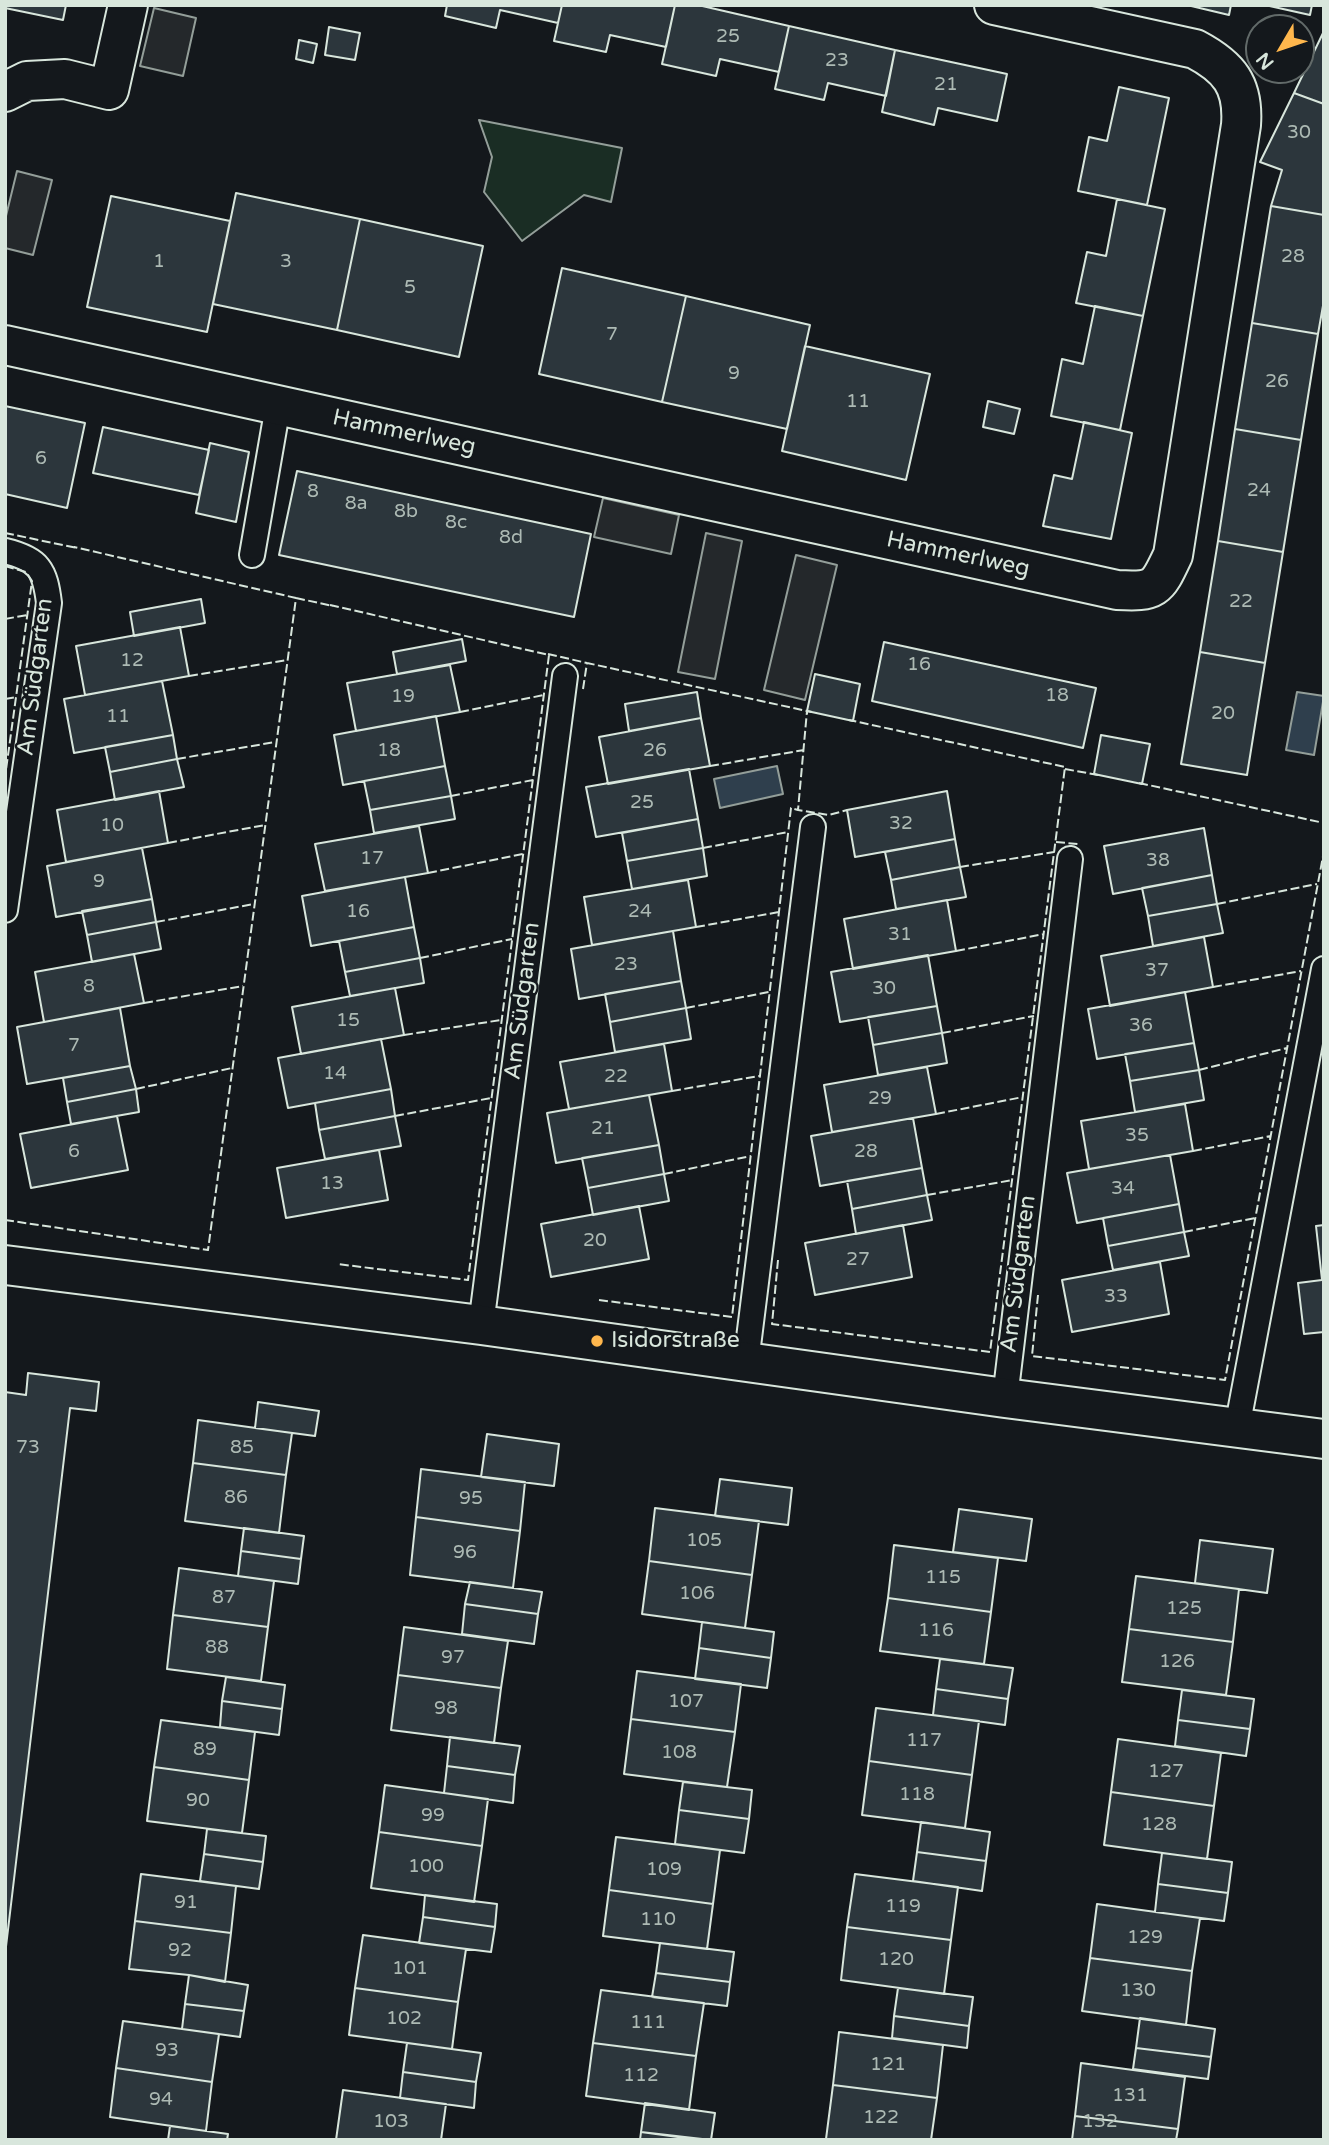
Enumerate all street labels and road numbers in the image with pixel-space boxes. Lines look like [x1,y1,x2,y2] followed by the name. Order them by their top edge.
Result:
[330,404,478,462] street label: Hammerlweg
[884,526,1032,584] street label: Hammerlweg
[13,597,59,757] street label: Am Südgarten
[500,921,546,1081] street label: Am Südgarten
[996,1194,1042,1354] street label: Am Südgarten

